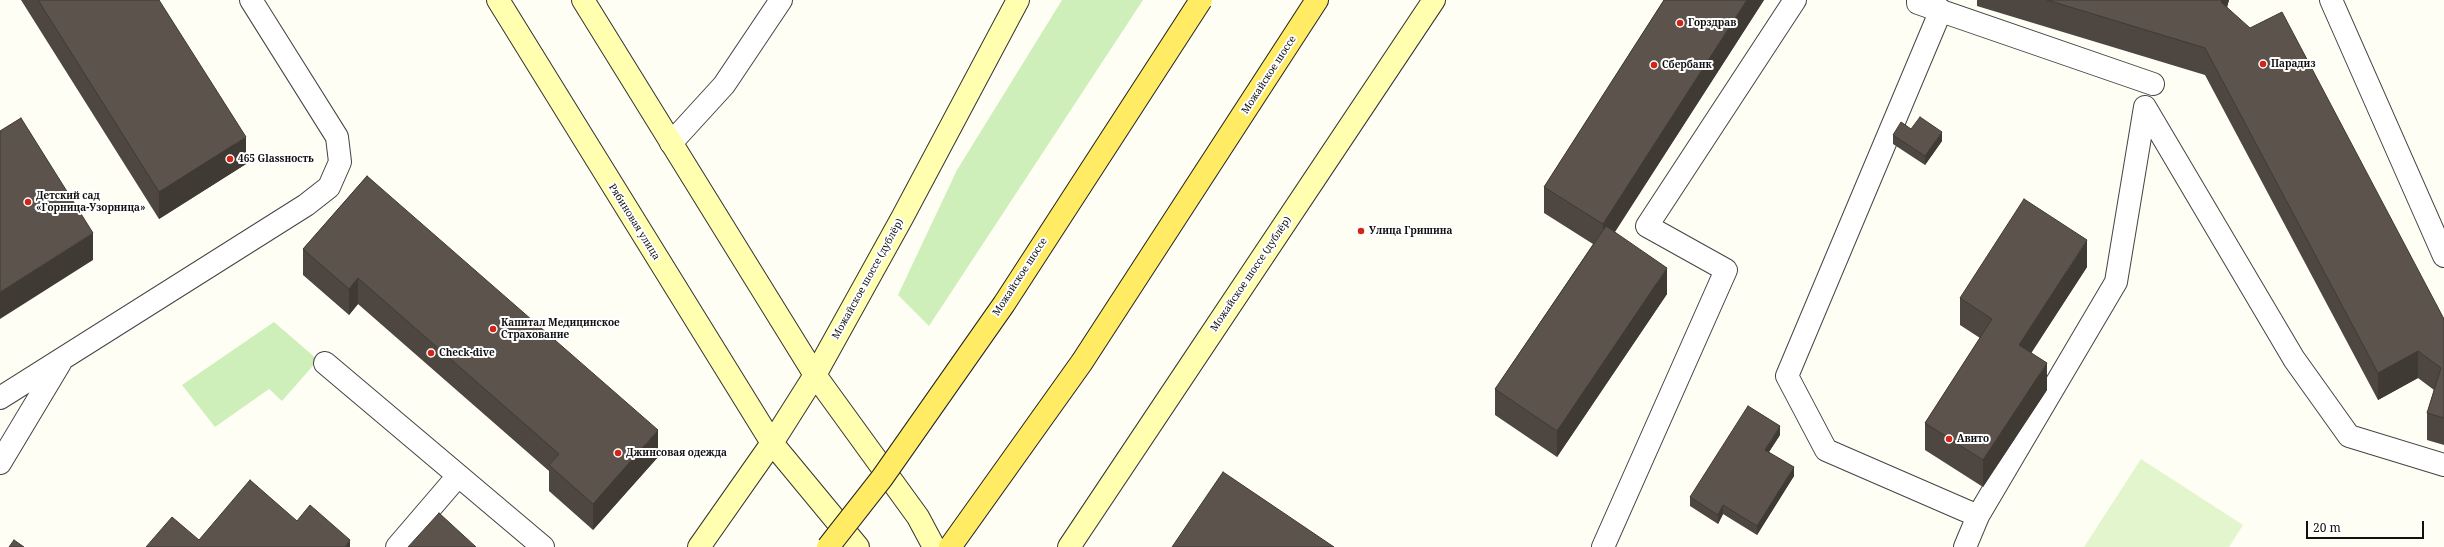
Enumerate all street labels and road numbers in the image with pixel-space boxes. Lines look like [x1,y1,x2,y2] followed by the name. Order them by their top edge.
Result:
[1239,34,1299,116] street label: Можайское шоссе
[606,182,662,262] street label: Рябиновая улица
[1208,214,1294,334] street label: Можайское шоссе (дублёр)
[830,217,906,341] street label: Можайское шоссе (дублёр)
[990,236,1050,318] street label: Можайское шоссе

